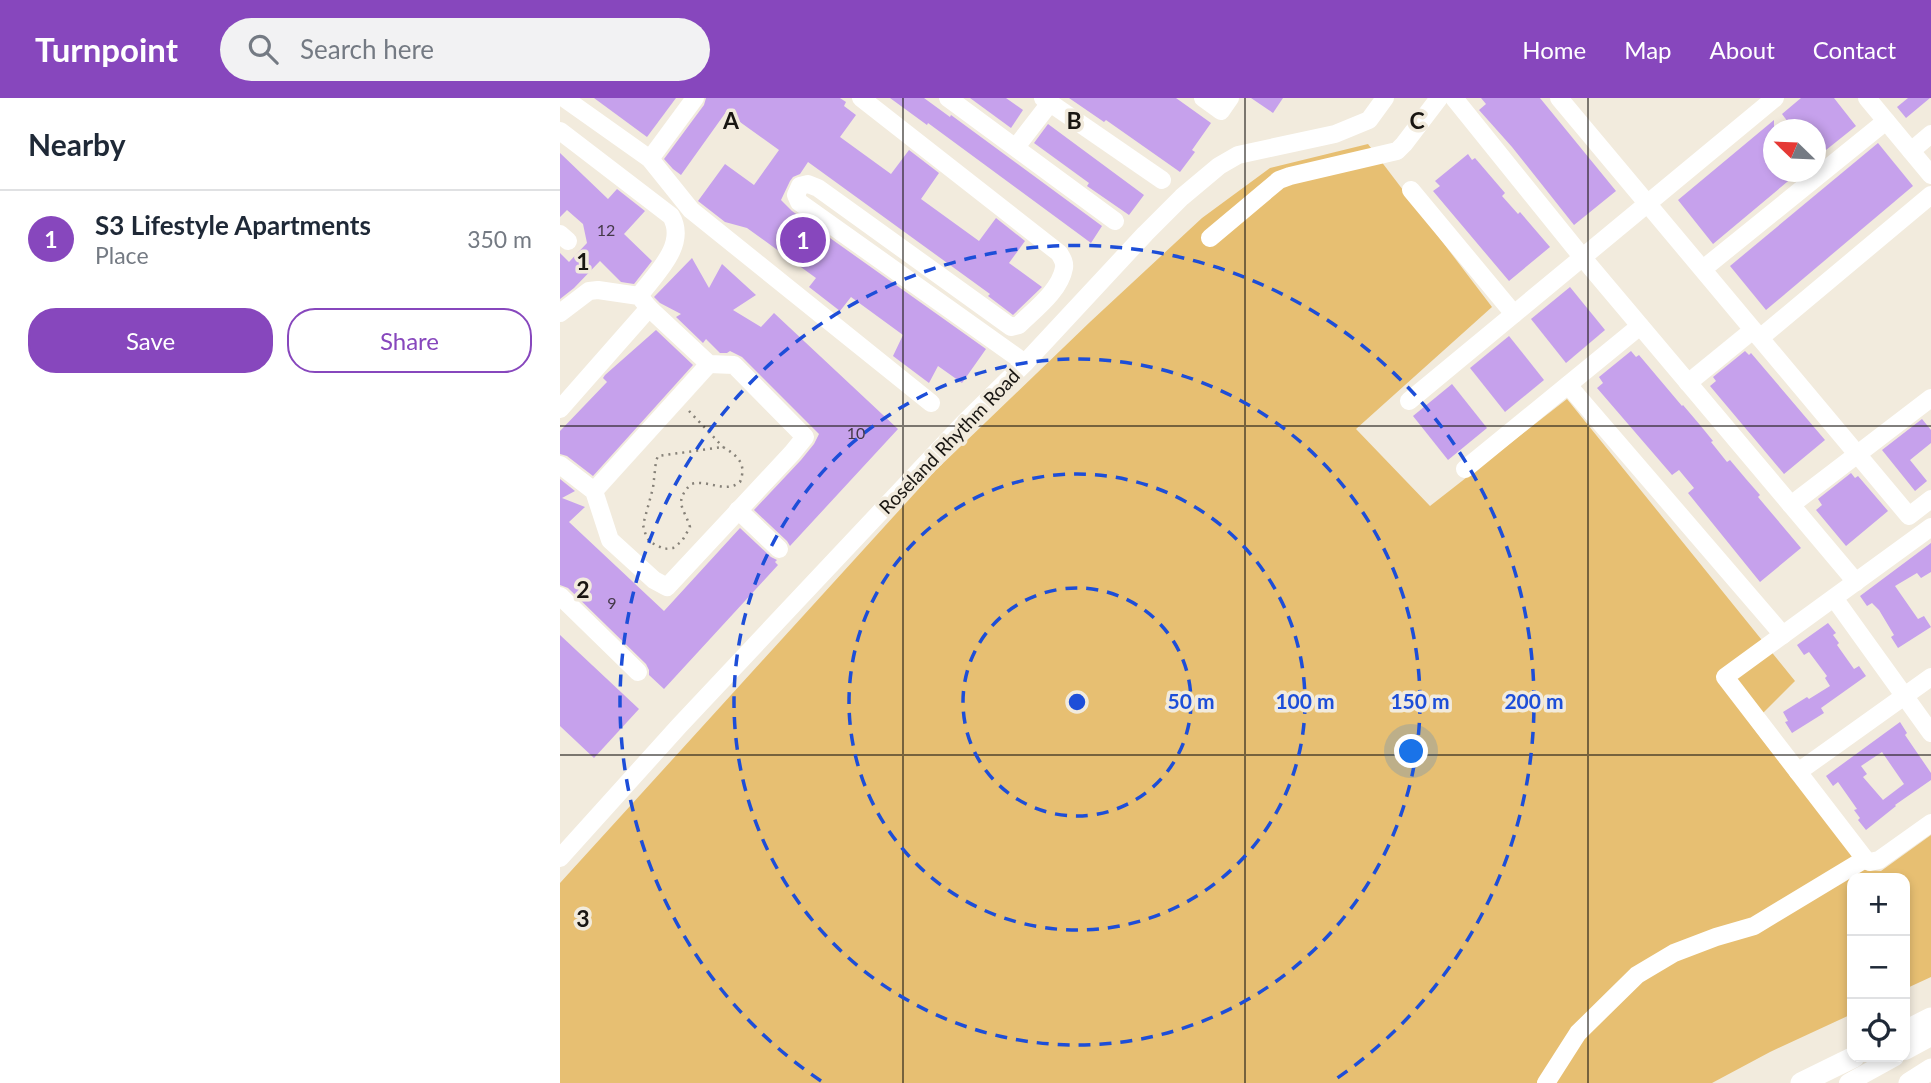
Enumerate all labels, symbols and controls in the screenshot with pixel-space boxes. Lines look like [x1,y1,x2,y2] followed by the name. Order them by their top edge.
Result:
[220,18,710,81] search box
[35,29,178,69] text: Turnpoint
[244,30,282,68] icon: search
[300,33,434,65] text: Search here
[1522,35,1586,64] text: Home
[1624,35,1672,64] text: Map
[1710,35,1775,64] text: About
[1813,35,1896,64] text: Contact
[722,106,740,134] text: A
[1066,106,1082,134] text: B
[1409,106,1425,134] text: C
[1763,119,1826,182] north arrow
[28,126,126,162] text: Nearby
[95,209,371,241] text: S3 Lifestyle Apartments
[780,214,826,266] pin: 1
[597,220,615,239] house number: 12
[44,225,58,253] text: 1
[467,225,532,253] text: 350 m
[95,241,149,269] text: Place
[576,247,590,275] text: 1
[28,308,273,373] button: Save
[287,308,532,373] button: Share
[874,364,1024,518] street label: Roseland Rhythm Road
[847,423,865,442] house number: 10
[576,575,590,603] text: 2
[607,593,617,612] house number: 9
[1167,688,1215,713] text: 50 m
[1275,688,1335,713] text: 100 m
[1390,688,1450,713] text: 150 m
[1504,688,1564,713] text: 200 m
[1065,690,1089,714] centre of rings
[1394,734,1428,768] your location
[1847,873,1910,1062] map controls
[1847,873,1910,936] button: +
[576,904,590,932] text: 3
[1847,936,1910,999] button: −
[1847,999,1910,1062] button: locate

